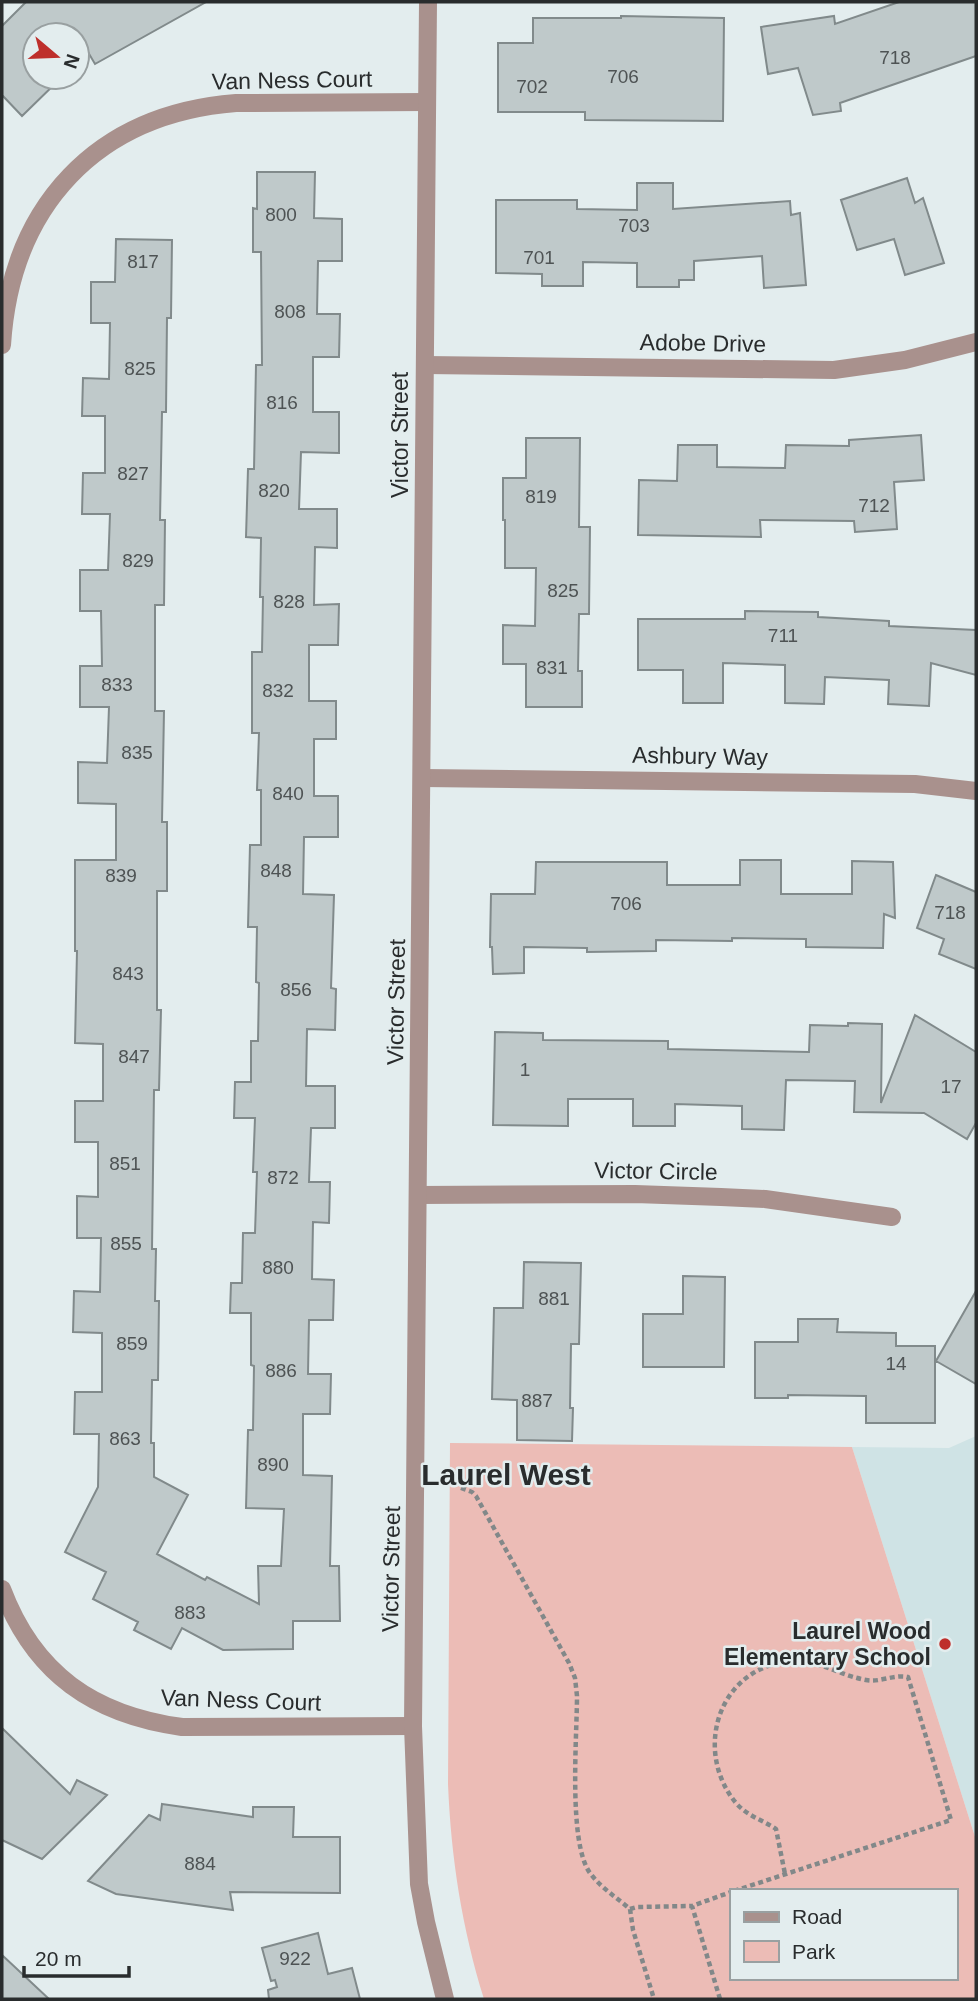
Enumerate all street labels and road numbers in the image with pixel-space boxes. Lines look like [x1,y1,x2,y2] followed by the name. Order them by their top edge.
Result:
[211,66,373,94] street label: Van Ness Court
[639,329,767,357] street label: Adobe Drive
[387,371,413,498] street label: Victor Street
[632,742,769,770] street label: Ashbury Way
[382,938,410,1065] street label: Victor Street
[594,1157,718,1185] street label: Victor Circle
[377,1505,405,1632] street label: Victor Street
[160,1684,322,1716] street label: Van Ness Court

